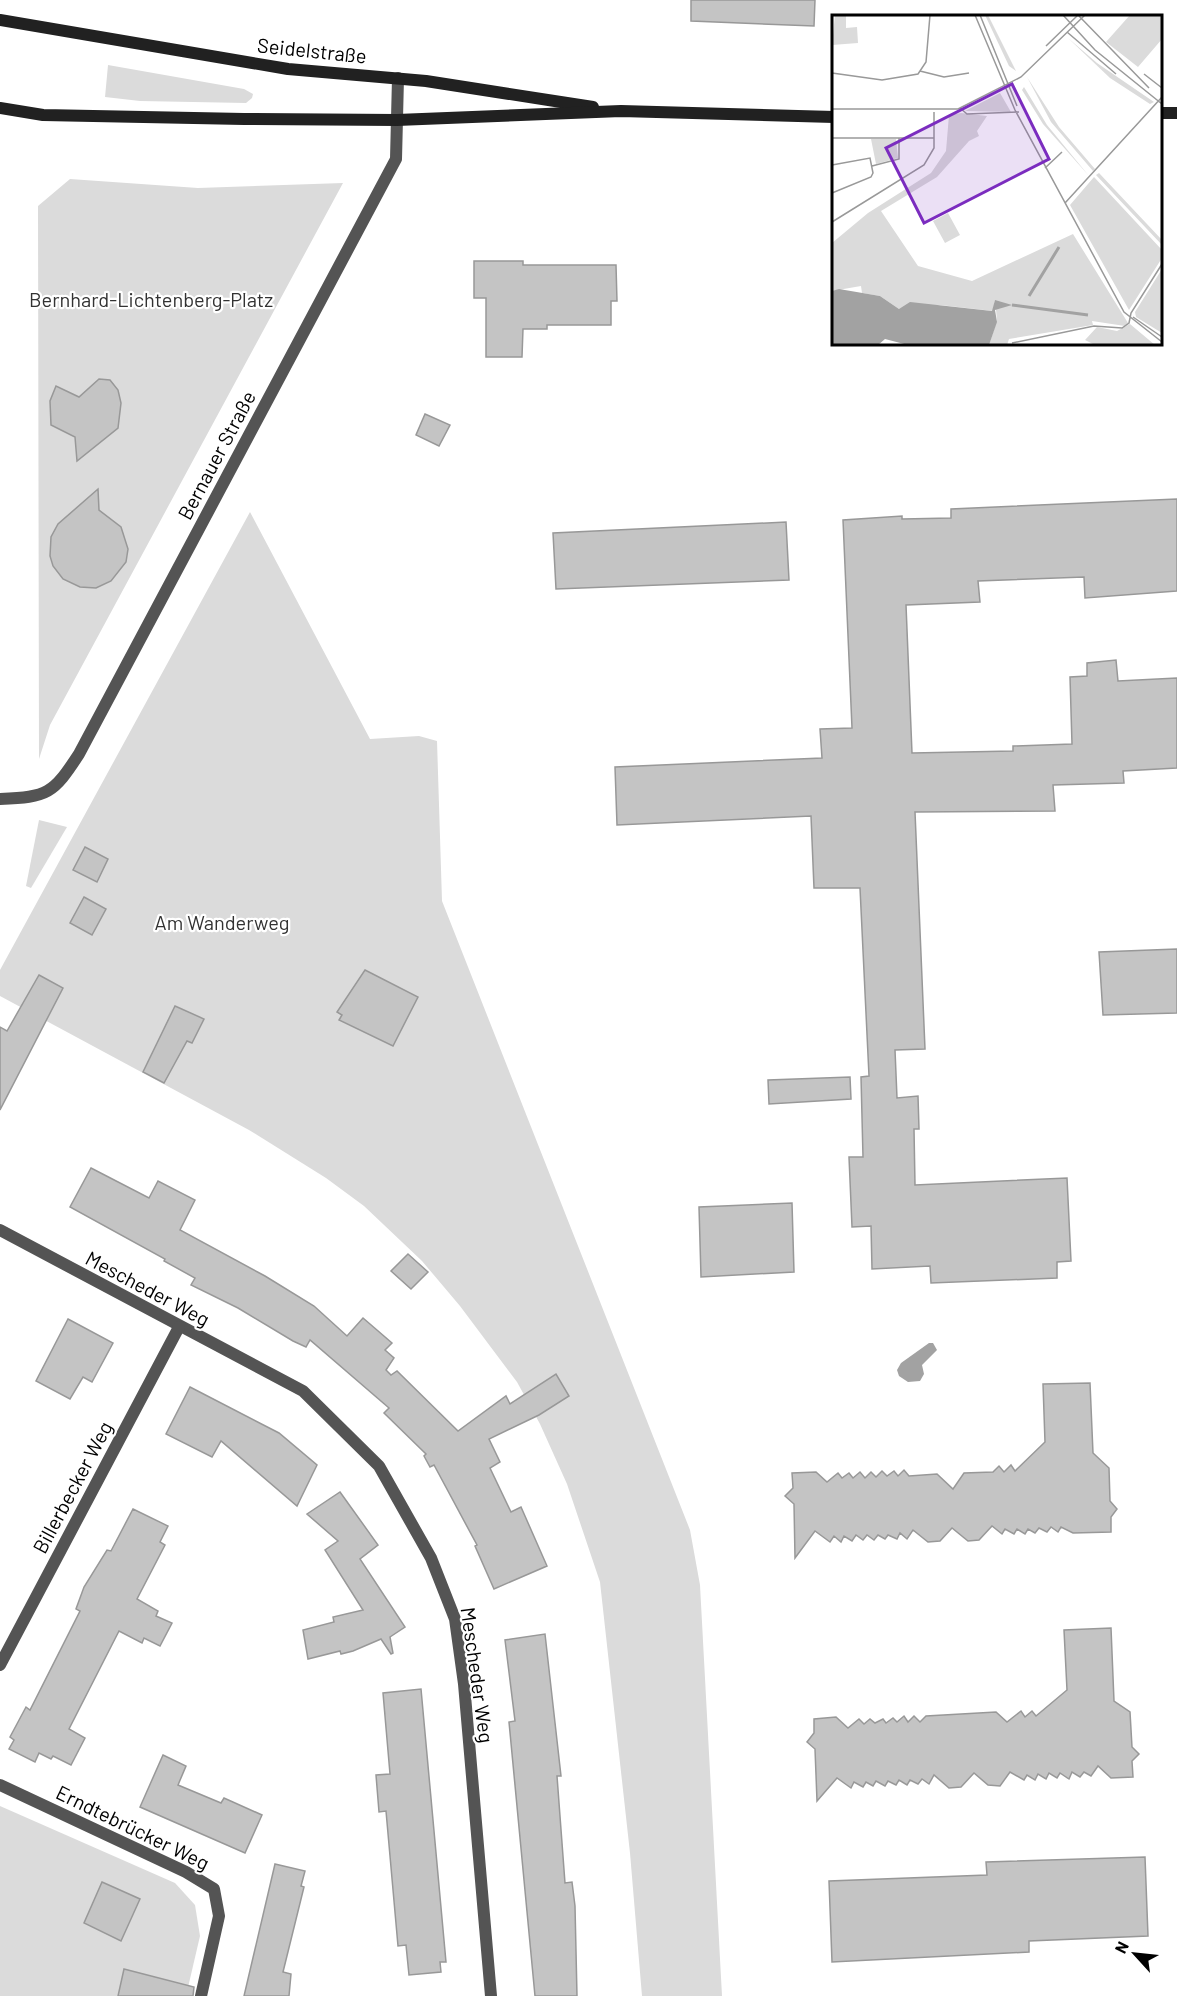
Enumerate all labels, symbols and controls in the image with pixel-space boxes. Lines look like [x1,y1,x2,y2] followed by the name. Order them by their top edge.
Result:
[832,15,1162,345] inset map
[256,32,368,68] street label: Seidelstraße
[29,287,273,311] park label: Bernhard-Lichtenberg-Platz
[172,387,260,523] street label: Bernauer Straße
[155,910,290,934] park label: Am Wanderweg
[82,1245,214,1331] street label: Mescheder Weg
[27,1417,117,1557] street label: Billerbecker Weg
[457,1606,499,1744] street label: Mescheder Weg
[52,1780,214,1874] street label: Erndtebrücker Weg
[1105,1924,1165,1984] north arrow
[1110,1938,1132,1956] text: N

